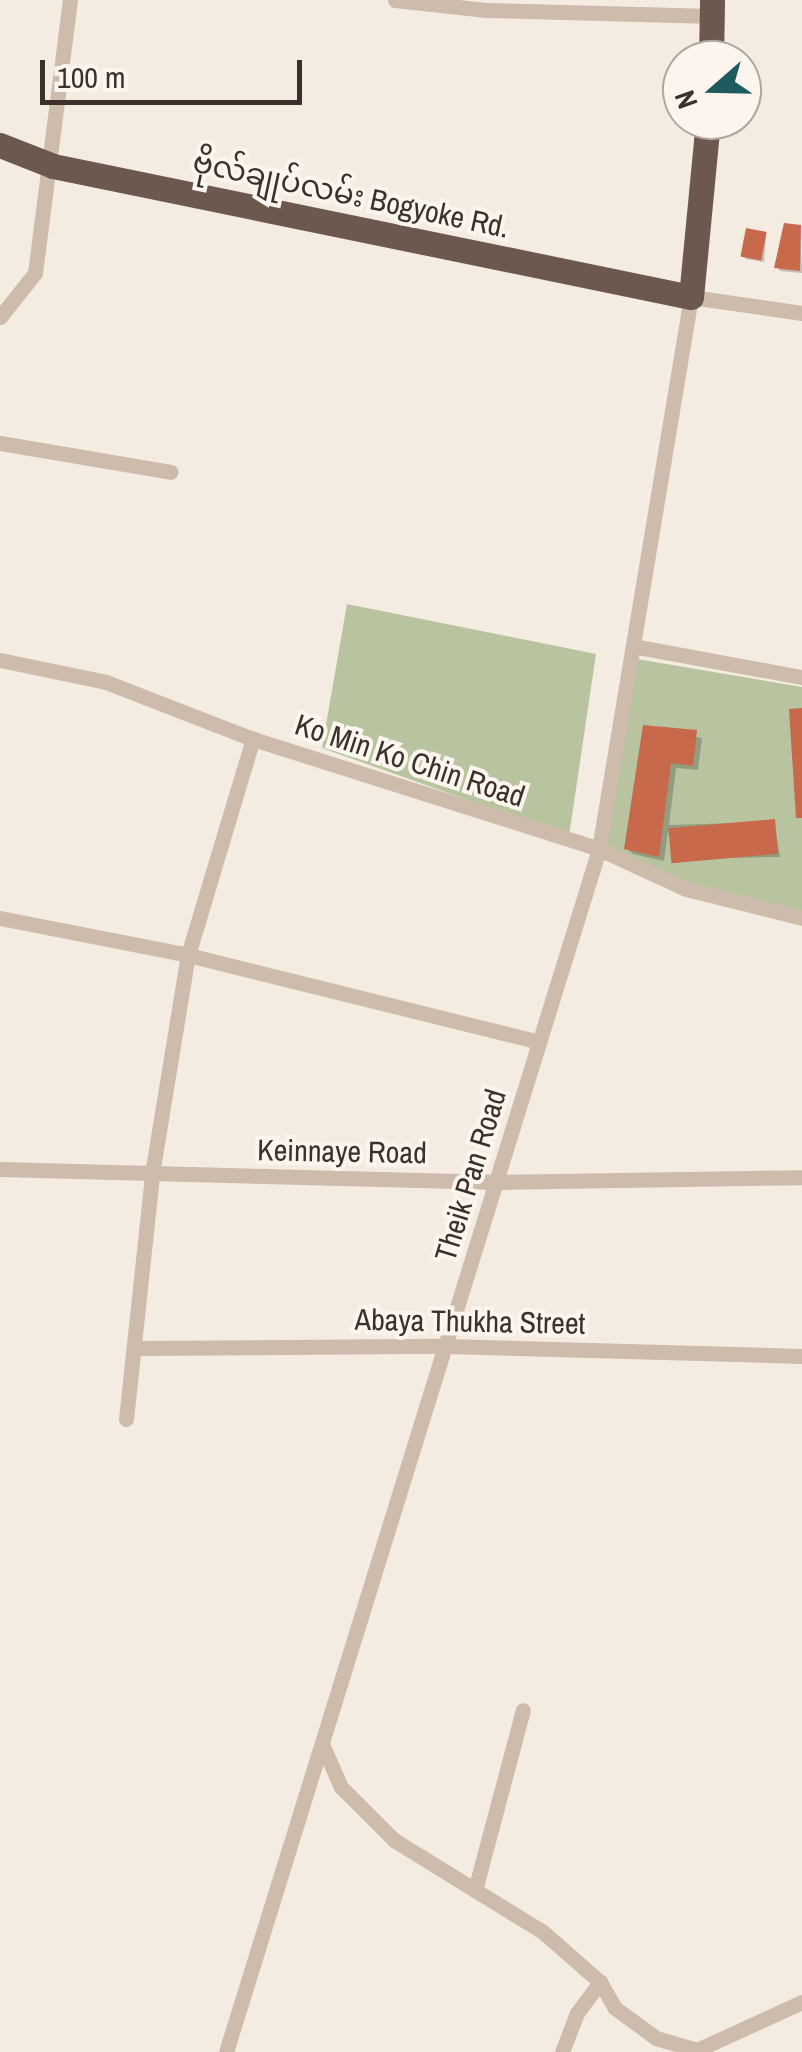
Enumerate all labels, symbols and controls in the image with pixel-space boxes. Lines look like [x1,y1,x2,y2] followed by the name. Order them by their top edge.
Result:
[45,40,308,102] scale bar
[662,40,762,140] north arrow
[57,57,125,97] text: 100 m
[665,85,706,114] text: N
[190,143,512,245] street label: ဗိုလ်ချုပ်လမ်း Bogyoke Rd.
[291,706,529,814] street label: Ko Min Ko Chin Road
[427,1085,513,1265] street label: Theik Pan Road
[257,1132,427,1170] street label: Keinnaye Road
[354,1301,586,1341] street label: Abaya Thukha Street

